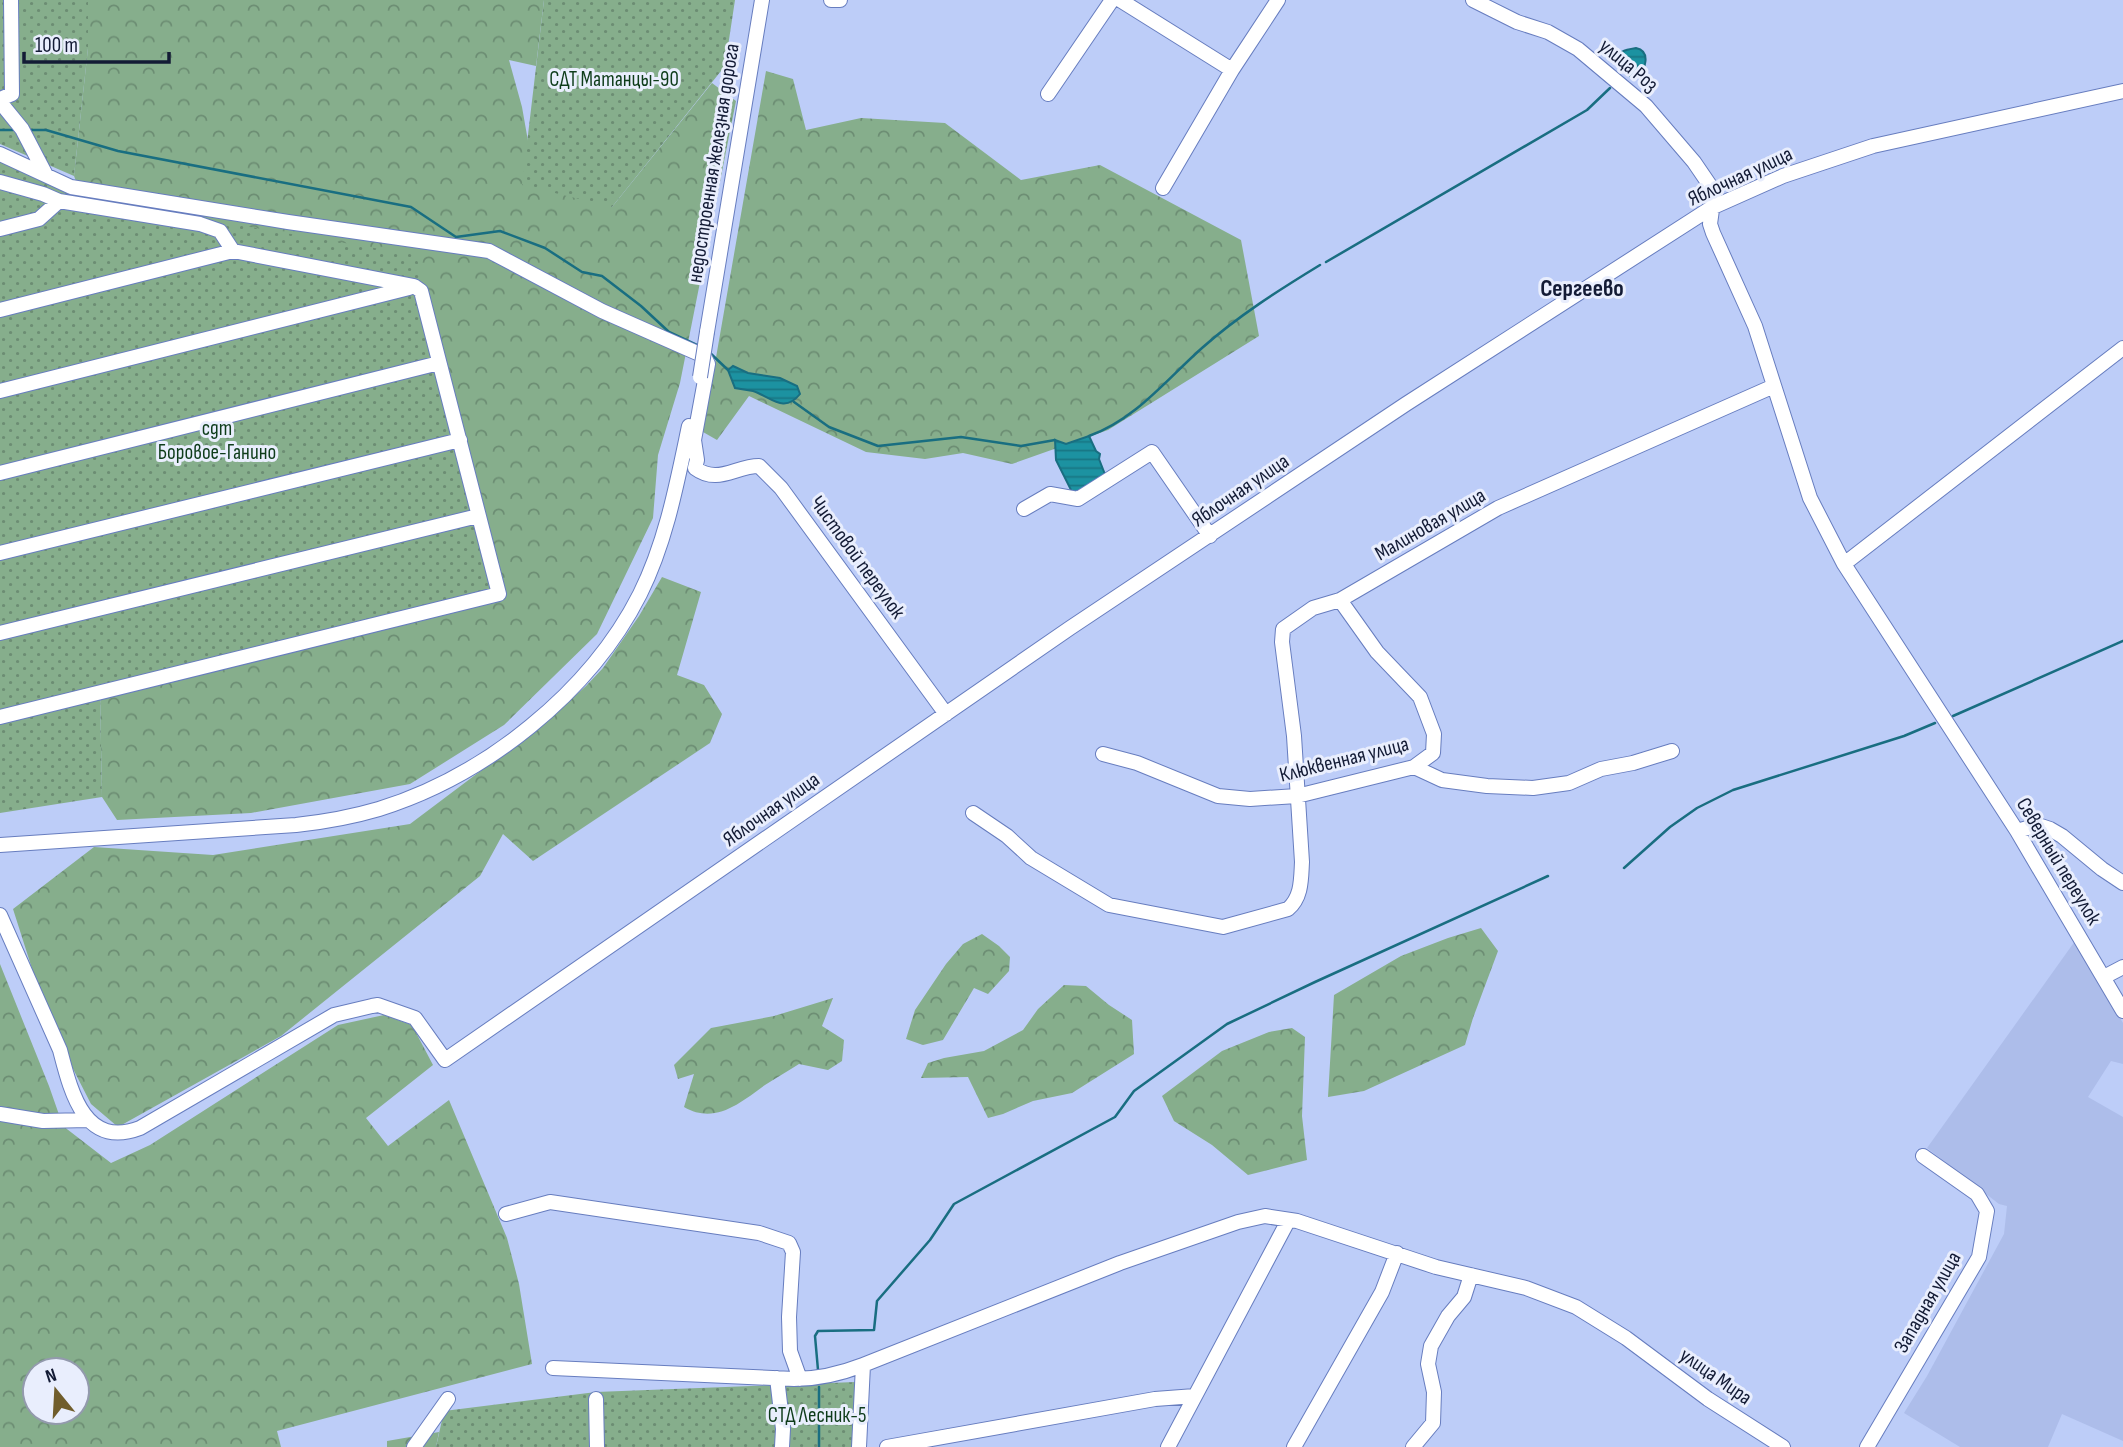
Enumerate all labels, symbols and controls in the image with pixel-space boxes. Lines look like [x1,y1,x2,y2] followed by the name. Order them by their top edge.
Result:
[24,21,170,65] scale bar
[35,33,78,58] text: 100 m
[1594,34,1663,97] street label: улица Роз
[682,42,745,284] street label: недостроенная железная дорога
[549,67,679,92] park label: СДТ Матанцы-90
[1684,141,1796,212] street label: Яблочная улица
[1540,274,1624,303] district label: Сергеево
[158,416,276,465] park label: сдт Боровое-Ганино
[1187,449,1294,532] street label: Яблочная улица
[1371,483,1490,566] street label: Малиновая улица
[805,491,911,624] street label: Чистовой переулок
[1277,731,1411,788] street label: Клюквенная улица
[718,767,824,852] street label: Яблочная улица
[2011,793,2106,929] street label: Северный переулок
[1888,1247,1966,1357] street label: Западная улица
[1675,1343,1757,1410] street label: улица Мира
[21,1356,91,1426] north arrow
[43,1364,60,1389] text: N
[768,1403,866,1428] park label: СТД Лесник-5

